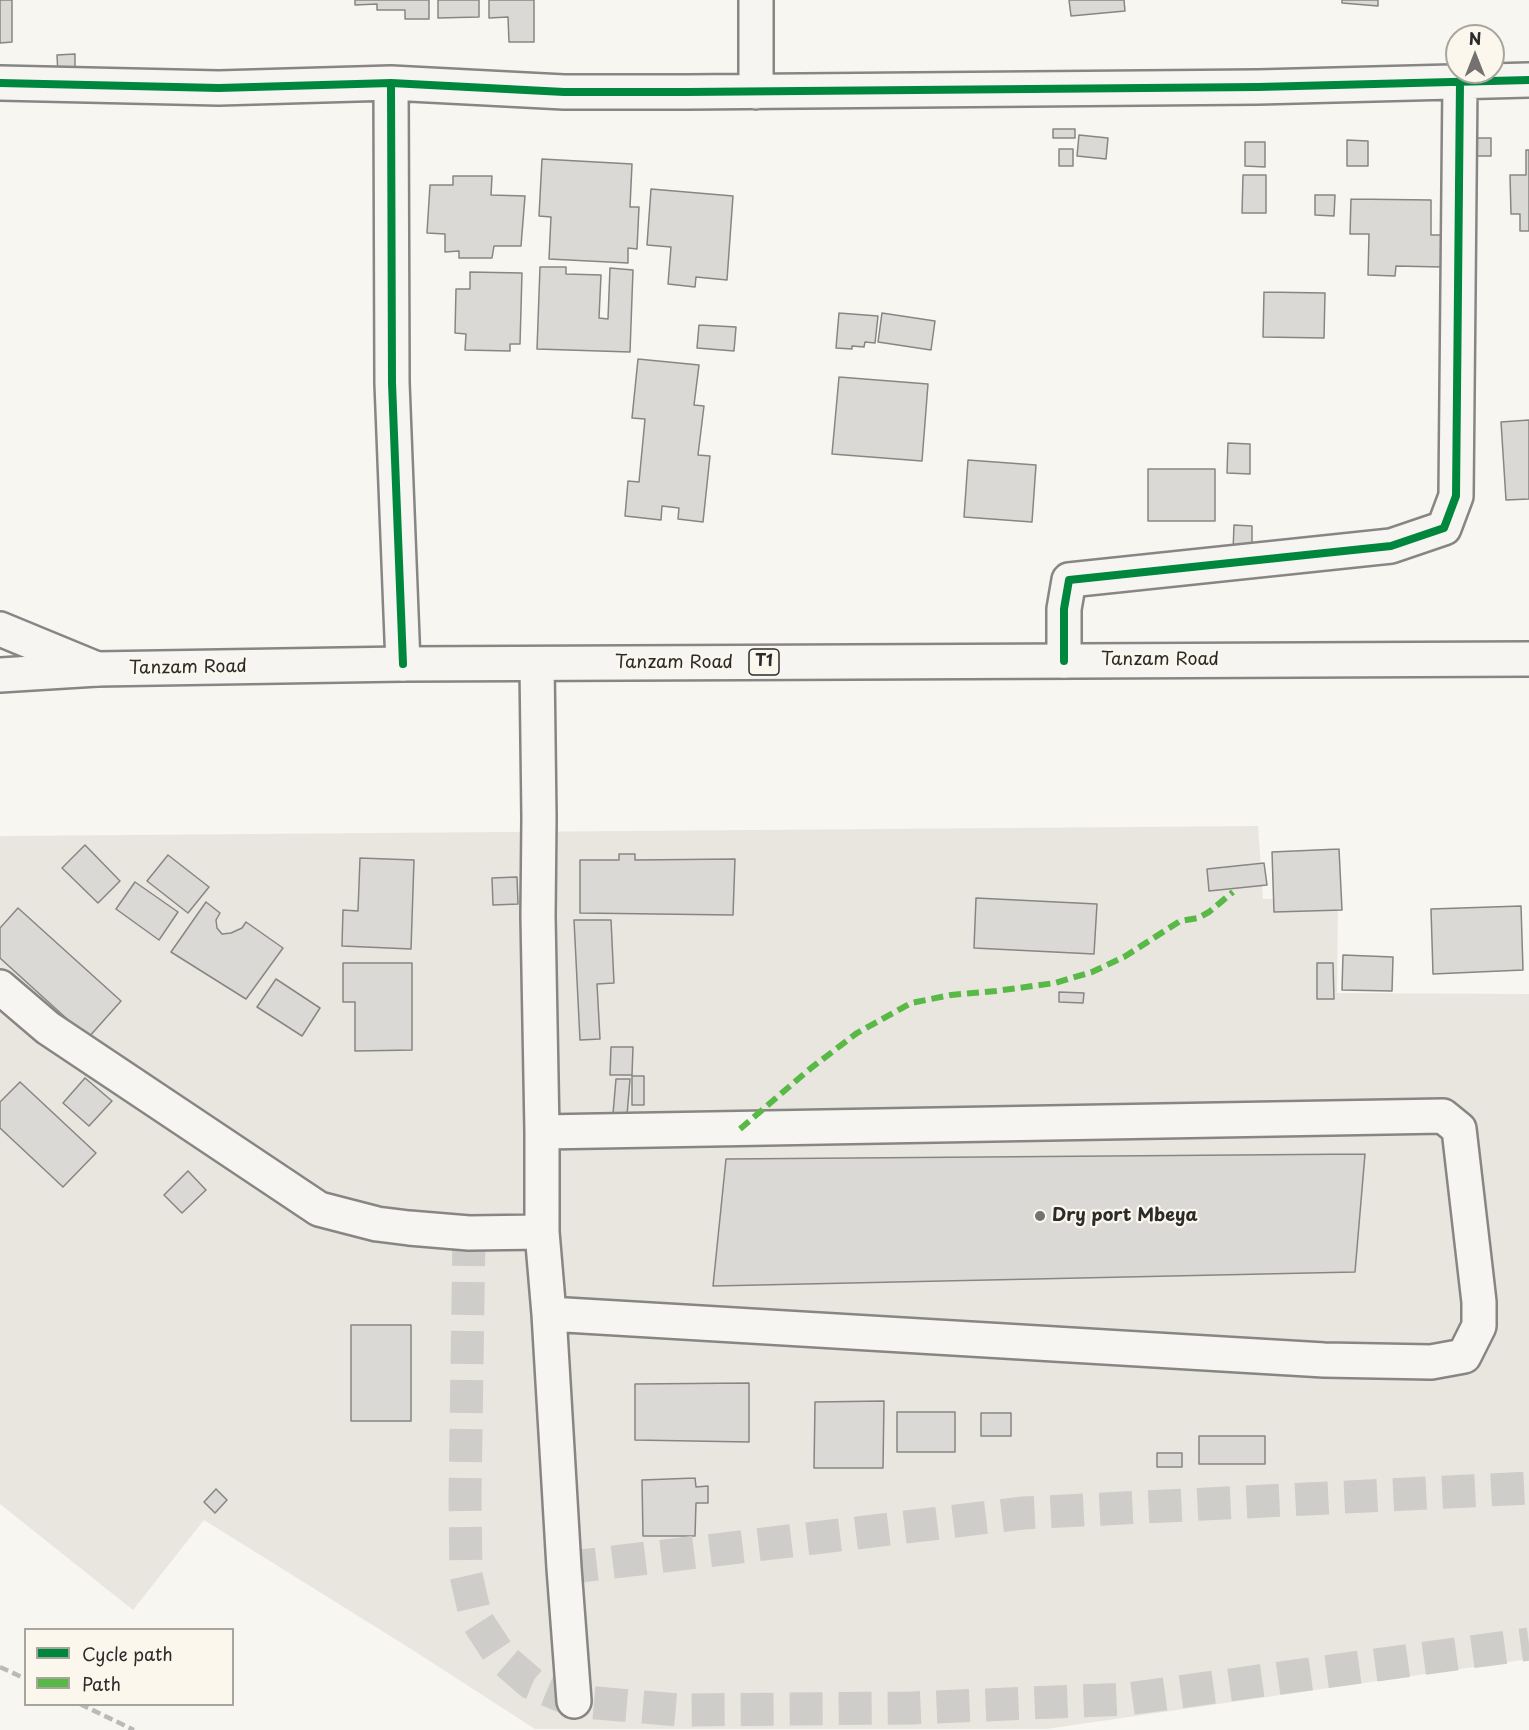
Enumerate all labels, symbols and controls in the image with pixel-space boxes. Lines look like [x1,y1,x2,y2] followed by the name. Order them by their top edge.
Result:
[1445,24,1505,84] north arrow
[1469,26,1481,50] text: N
[749,649,779,675] road number: T1
[1101,649,1219,671] street label: Tanzam Road
[615,652,733,674] street label: Tanzam Road
[129,656,247,680] street label: Tanzam Road
[1052,1205,1198,1227] place label: Dry port Mbeya
[1033,1209,1047,1223] marker: Dry port Mbeya
[24,1628,234,1706] legend
[82,1640,173,1667] text: Cycle path
[82,1670,121,1697] text: Path

